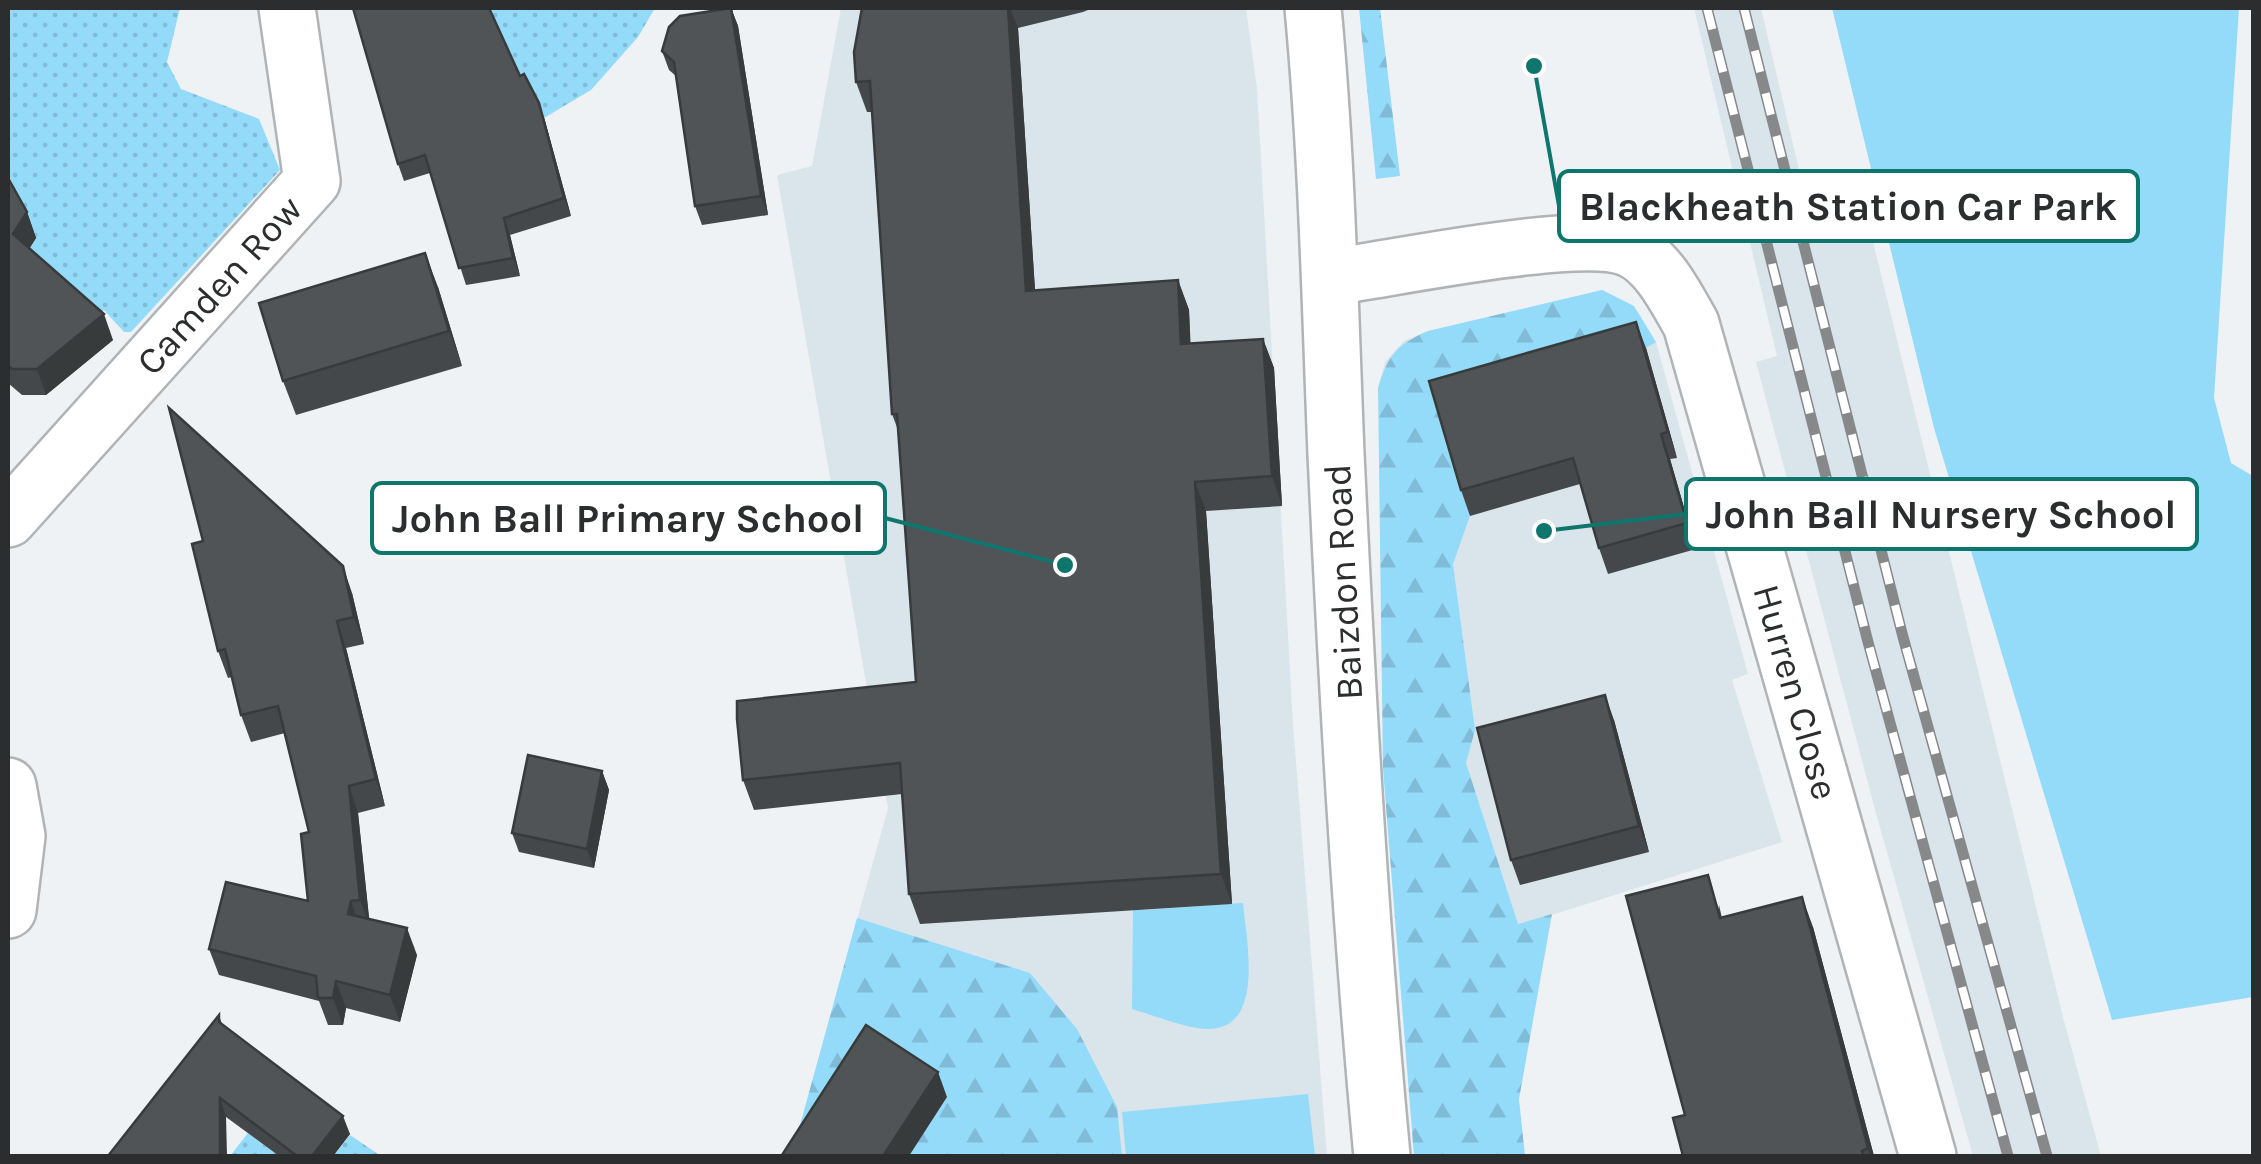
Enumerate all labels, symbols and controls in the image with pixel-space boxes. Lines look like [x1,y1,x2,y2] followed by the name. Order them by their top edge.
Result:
[1559,171,2138,241] callout: Blackheath Station Car Park
[1579,183,2117,230] text: Blackheath Station Car Park
[127,187,311,384] street label: Camden Row
[1315,463,1372,701] street label: Baizdon Road
[1686,479,2197,549] callout: John Ball Nursery School
[372,483,885,553] callout: John Ball Primary School
[1706,491,2176,538] text: John Ball Nursery School
[392,495,864,542] text: John Ball Primary School
[1743,579,1848,805] street label: Hurren Close

